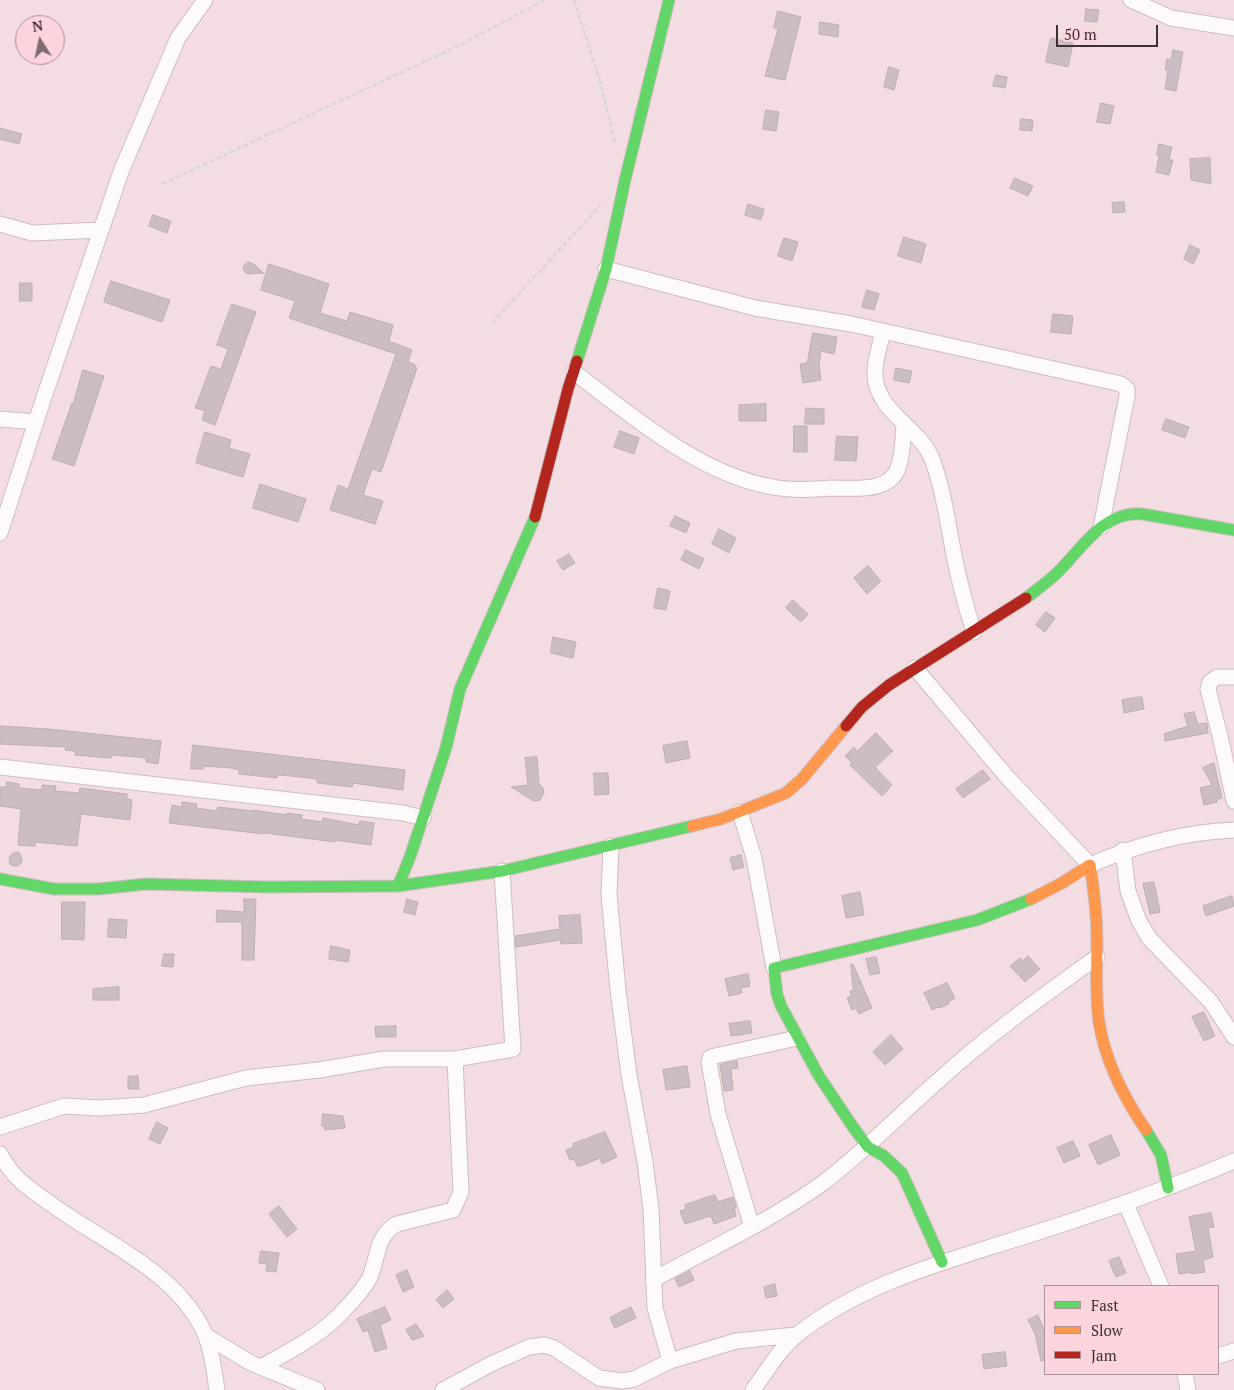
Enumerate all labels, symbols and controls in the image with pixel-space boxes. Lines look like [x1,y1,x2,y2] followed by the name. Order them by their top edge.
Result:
[15,15,65,65] north arrow
[31,15,44,36] text: N
[1059,15,1162,47] scale bar
[1064,24,1097,44] text: 50 m
[1044,1285,1219,1375] legend
[1091,1295,1119,1315] text: Fast
[1091,1320,1123,1340] text: Slow
[1091,1345,1117,1365] text: Jam

